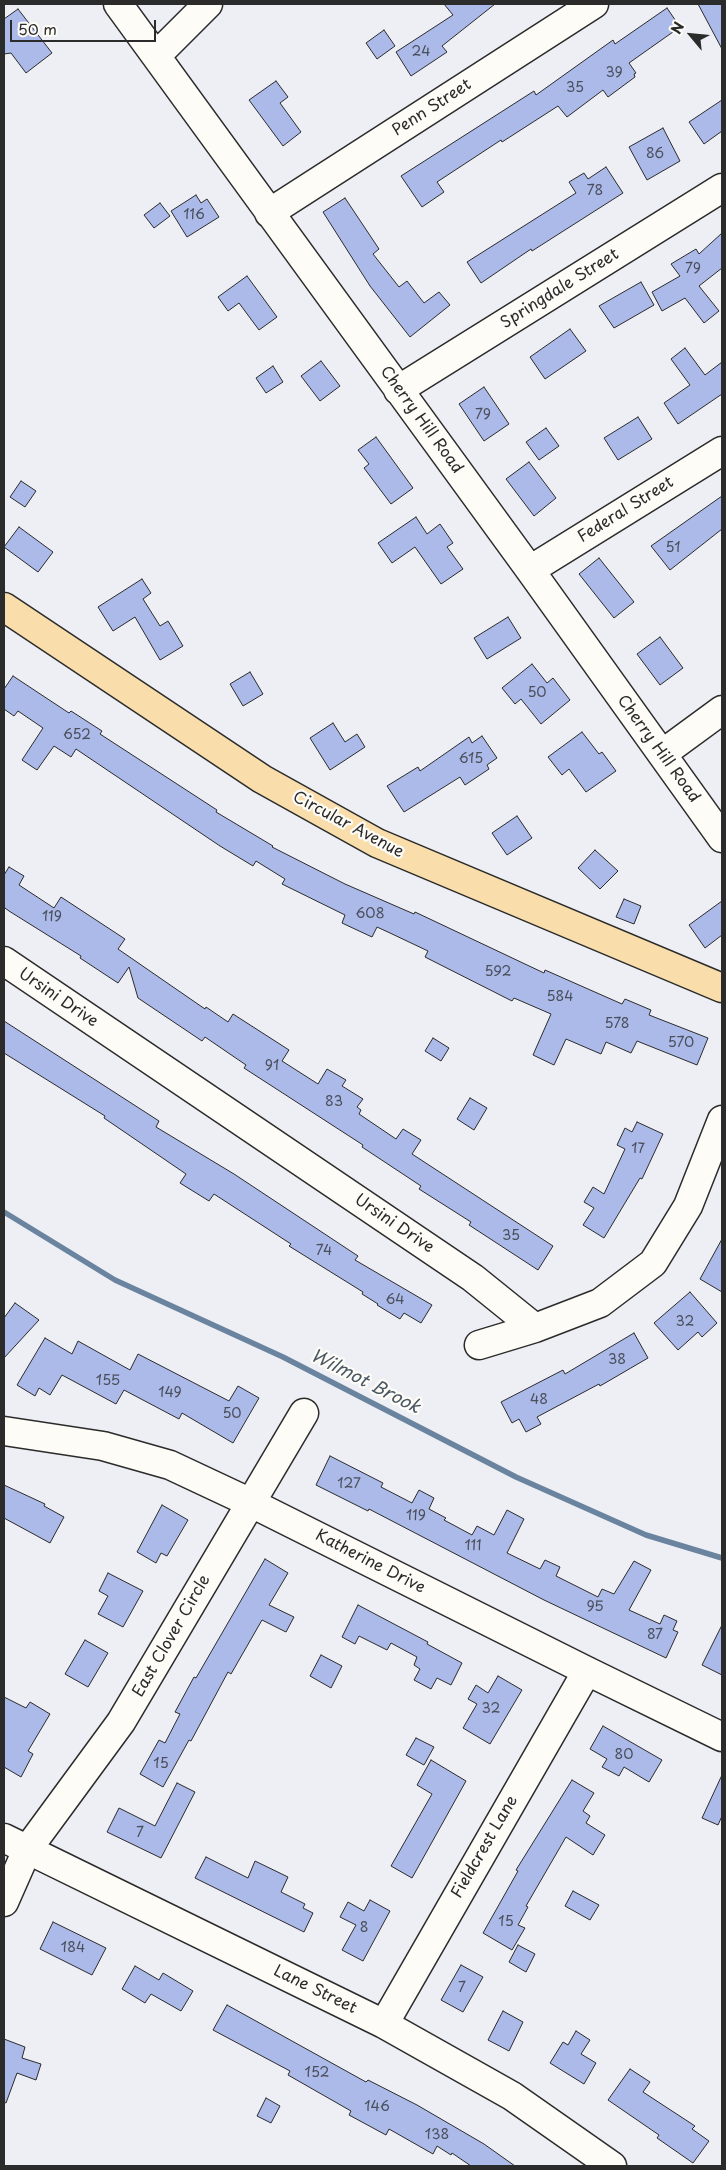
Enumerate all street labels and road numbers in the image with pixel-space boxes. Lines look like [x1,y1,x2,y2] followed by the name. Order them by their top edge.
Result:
[389,75,475,141] street label: Penn Street
[497,245,623,333] street label: Springdale Street
[375,362,467,478] street label: Cherry Hill Road
[575,473,677,547] street label: Federal Street
[612,691,704,807] street label: Cherry Hill Road
[289,788,407,862] street label: Circular Avenue
[15,964,101,1032] street label: Ursini Drive
[351,1190,437,1258] street label: Ursini Drive
[312,1526,428,1598] street label: Katherine Drive
[129,1571,215,1701] street label: East Clover Circle
[448,1792,522,1902] street label: Fieldcrest Lane
[270,1962,360,2018] street label: Lane Street

